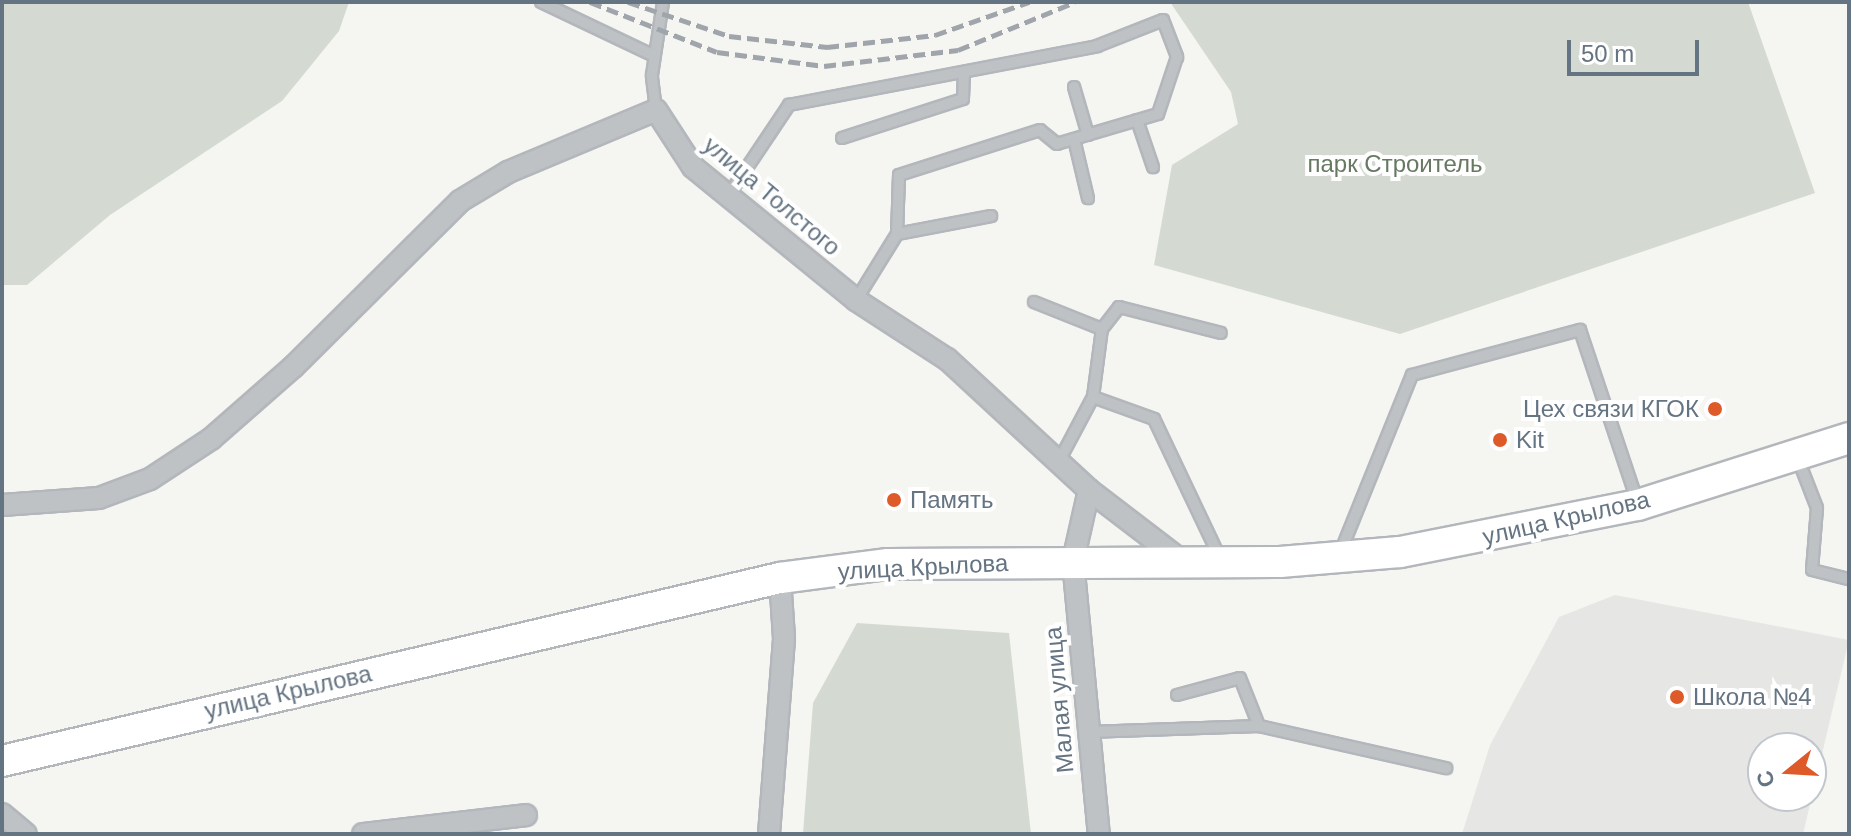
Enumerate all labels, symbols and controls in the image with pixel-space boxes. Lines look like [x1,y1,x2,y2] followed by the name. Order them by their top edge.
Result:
[1571,24,1703,74] scale bar
[1581,40,1634,67] text: 50 m
[698,130,846,262] street label: улица Толстого
[1307,150,1483,178] park label: парк Строитель
[1523,395,1699,423] place label: Цех связи КГОК
[1706,400,1724,418] marker: Цех связи КГОК
[1516,426,1544,454] place label: Kit
[1491,431,1509,449] marker: Kit
[1480,485,1652,551] street label: улица Крылова
[910,486,994,514] place label: Память
[885,491,903,509] marker: Память
[837,548,1009,586] street label: улица Крылова
[1038,626,1080,774] street label: Малая улица
[202,659,374,725] street label: улица Крылова
[1693,683,1812,711] place label: Школа №4
[1668,688,1686,706] marker: Школа №4
[1747,732,1827,812] north arrow
[1751,768,1780,790] text: С

